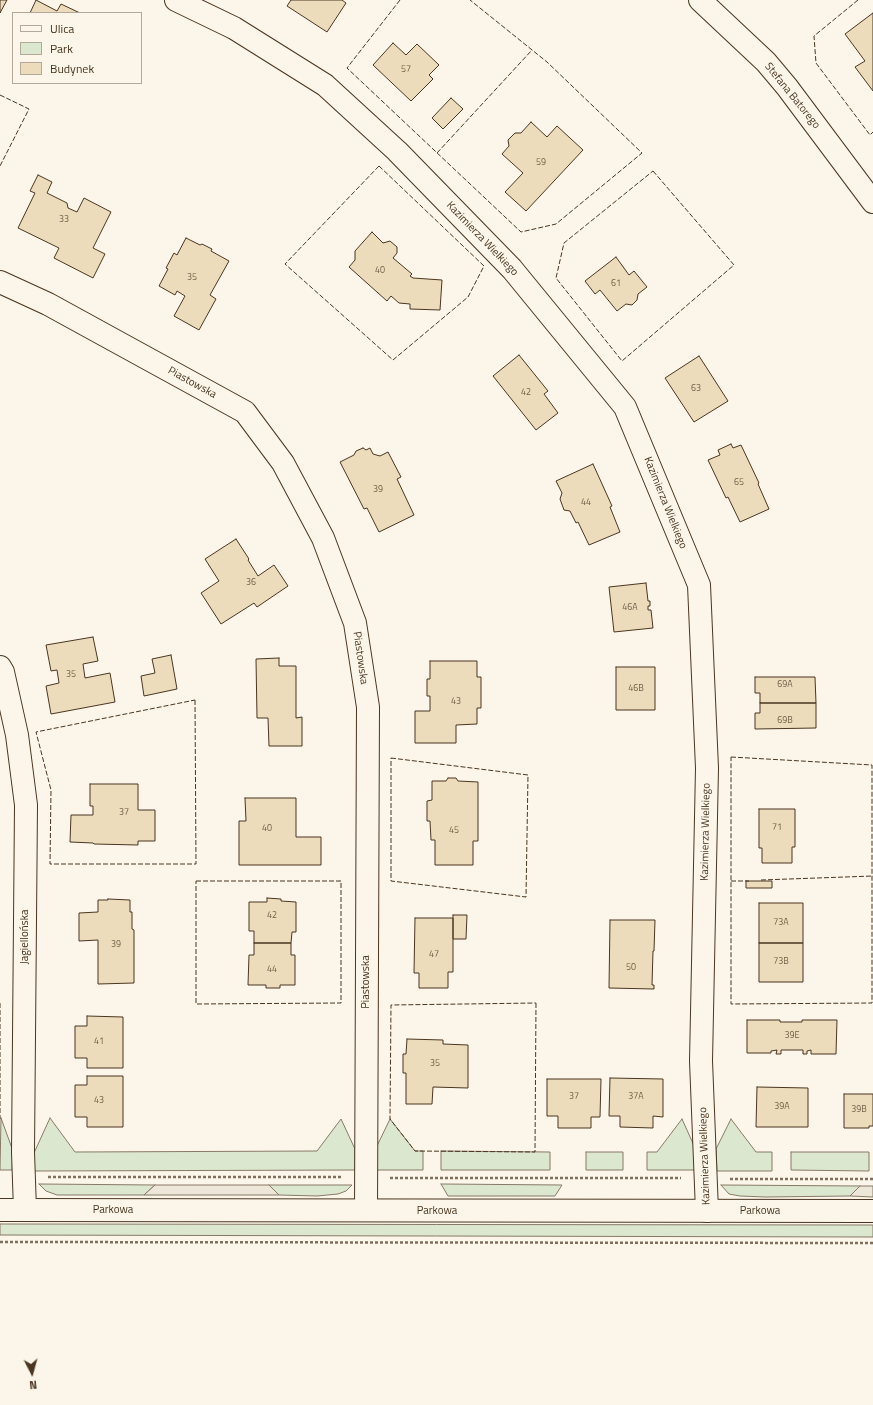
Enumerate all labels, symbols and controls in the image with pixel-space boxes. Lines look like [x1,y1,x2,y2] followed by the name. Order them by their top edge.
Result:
[12,12,142,84] legend
[50,19,74,38] text: Ulica
[50,39,73,58] text: Park
[50,59,94,78] text: Budynek
[761,60,823,132] street label: Stefana Batorego
[401,65,411,75] house number: 57
[536,158,546,168] house number: 59
[443,199,521,279] street label: Kazimierza Wielkiego
[59,215,69,225] house number: 33
[375,266,385,276] house number: 40
[187,273,197,283] house number: 35
[611,279,621,289] house number: 61
[165,364,219,402] street label: Piastowska
[691,384,701,394] house number: 63
[521,388,531,398] house number: 42
[641,455,689,551] street label: Kazimierza Wielkiego
[734,478,744,488] house number: 65
[373,485,383,495] house number: 39
[581,498,591,508] house number: 44
[246,578,256,588] house number: 36
[622,603,638,613] house number: 46A
[350,631,370,685] street label: Piastowska
[66,670,76,680] house number: 35
[777,680,793,690] house number: 69A
[628,684,644,694] house number: 46B
[451,697,461,707] house number: 43
[777,716,793,726] house number: 69B
[699,783,713,881] street label: Kazimierza Wielkiego
[119,808,129,818] house number: 37
[772,823,782,833] house number: 71
[262,824,272,834] house number: 40
[449,826,459,836] house number: 45
[18,910,32,964] street label: Jagiellońska
[267,911,277,921] house number: 42
[773,918,789,928] house number: 73A
[111,940,121,950] house number: 39
[429,950,439,960] house number: 47
[359,955,373,1009] street label: Piastowska
[773,957,789,967] house number: 73B
[626,963,636,973] house number: 50
[267,965,277,975] house number: 44
[784,1031,800,1041] house number: 39E
[94,1037,104,1047] house number: 41
[430,1059,440,1069] house number: 35
[569,1092,579,1102] house number: 37
[628,1092,644,1102] house number: 37A
[94,1096,104,1106] house number: 43
[774,1102,790,1112] house number: 39A
[851,1105,867,1115] house number: 39B
[697,1107,713,1205] street label: Kazimierza Wielkiego
[93,1203,133,1217] street label: Parkowa
[417,1204,457,1218] street label: Parkowa
[740,1204,780,1218] street label: Parkowa
[12,1353,52,1393] north arrow
[29,1377,38,1393] text: N

